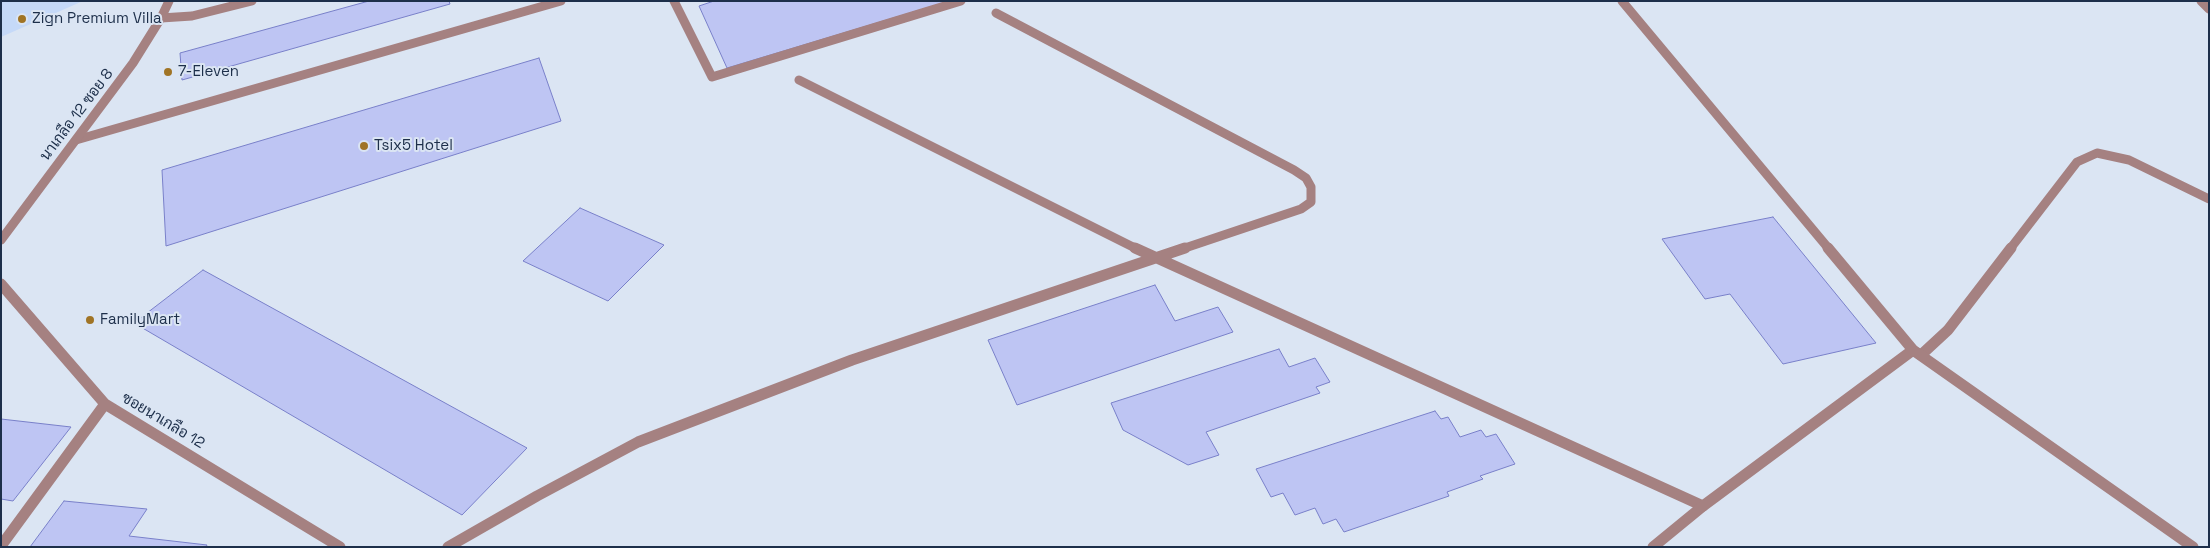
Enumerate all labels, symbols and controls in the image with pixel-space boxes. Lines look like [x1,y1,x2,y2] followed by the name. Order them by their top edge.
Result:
[32,10,162,28] place label: Zign Premium Villa
[16,13,28,25] marker: Zign Premium Villa
[178,63,239,81] place label: 7-Eleven
[37,65,117,165] street label: นาเกลือ 12 ซอย 8
[162,66,174,78] marker: 7-Eleven
[374,137,453,155] place label: Tsix5 Hotel
[358,140,370,152] marker: Tsix5 Hotel
[100,311,180,329] place label: FamilyMart
[84,314,96,326] marker: FamilyMart
[118,389,208,453] street label: ซอยนาเกลือ 12

